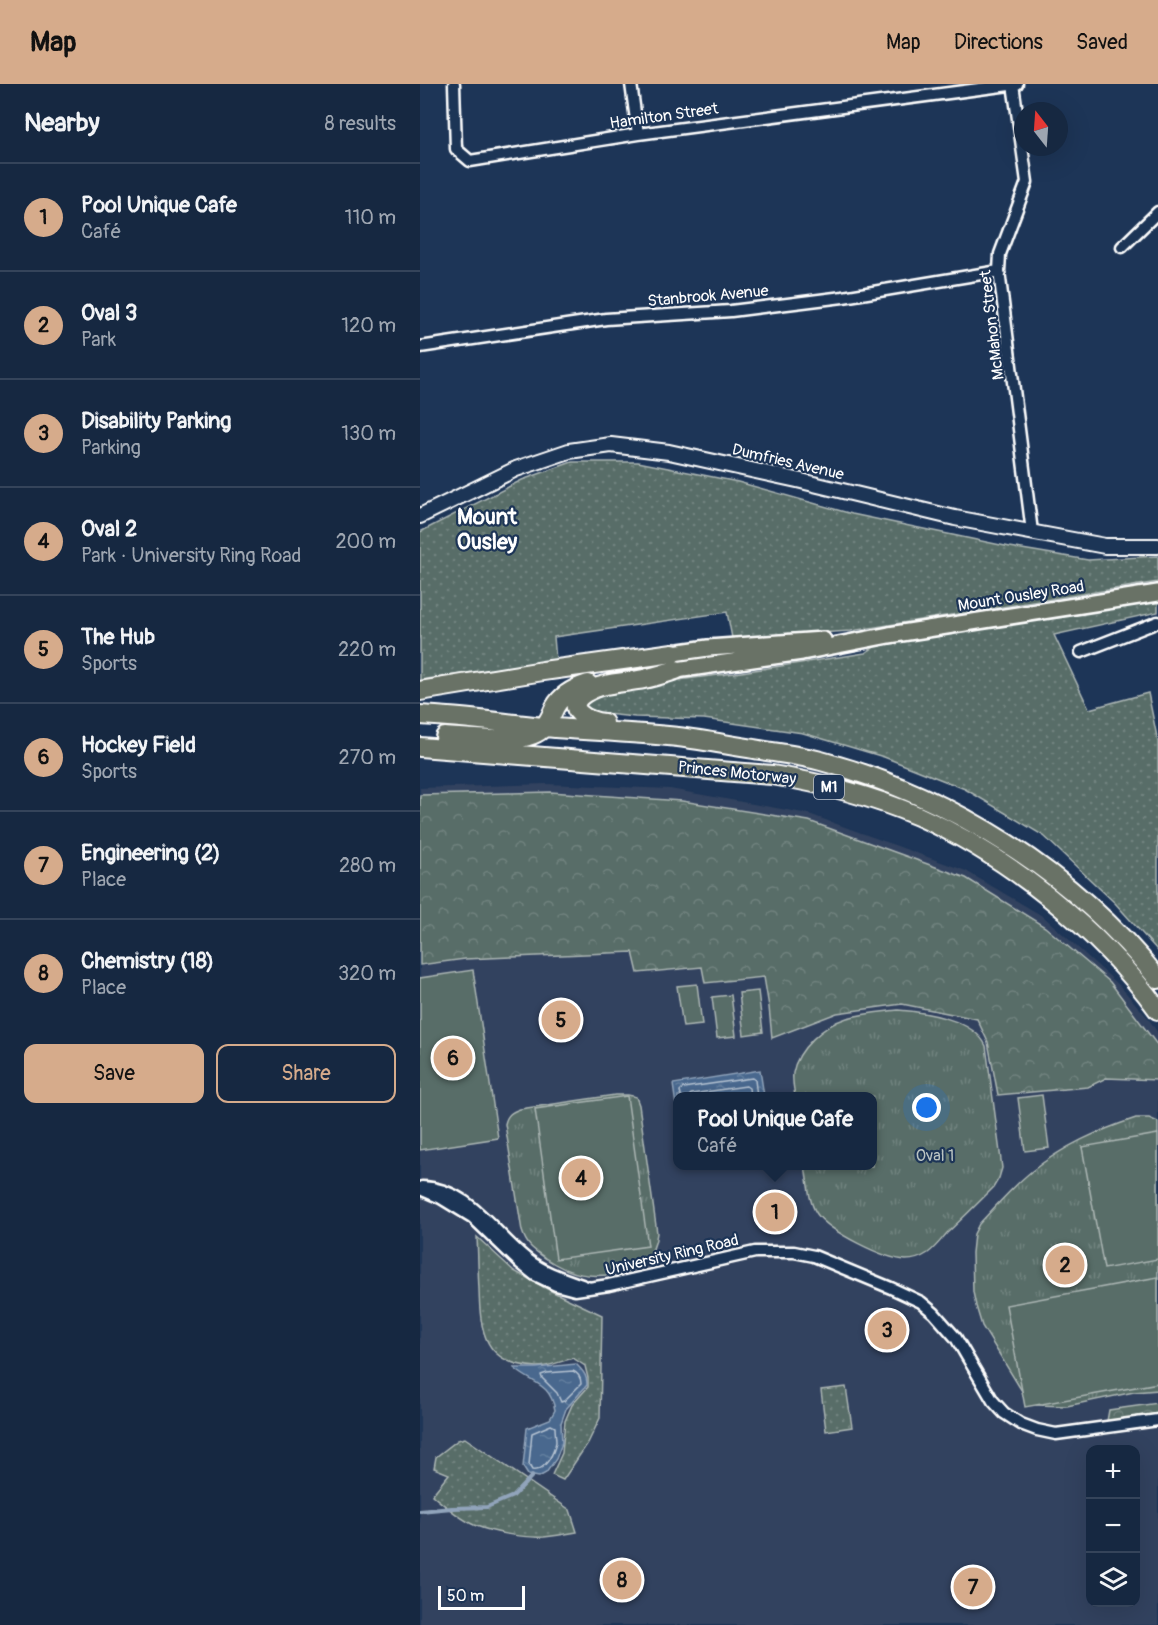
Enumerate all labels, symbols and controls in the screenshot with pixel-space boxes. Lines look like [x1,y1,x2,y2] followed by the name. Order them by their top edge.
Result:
[30,25,76,60] text: Map
[886,29,921,56] text: Map
[954,29,1043,56] text: Directions
[1076,29,1128,56] text: Saved
[609,98,720,134] street label: Hamilton Street
[1014,102,1068,156] north arrow
[24,107,100,139] text: Nearby
[325,111,396,136] text: 8 results
[81,191,237,219] text: Pool Unique Cafe
[40,205,47,230] text: 1
[345,205,396,230] text: 110 m
[81,219,121,244] text: Café
[975,268,1009,381] street label: McMahon Street
[647,281,770,311] street label: Stanbrook Avenue
[81,299,137,327] text: Oval 3
[38,313,49,338] text: 2
[341,313,396,338] text: 120 m
[81,327,116,352] text: Park
[81,407,231,435] text: Disability Parking
[38,421,49,446] text: 3
[341,421,396,446] text: 130 m
[81,435,141,460] text: Parking
[730,439,846,485] street label: Dumfries Avenue
[457,503,518,556] district label: Mount Ousley
[81,515,137,543] text: Oval 2
[38,529,49,554] text: 4
[335,529,396,554] text: 200 m
[81,543,301,568] text: Park · University Ring Road
[956,576,1086,616] street label: Mount Ousley Road
[81,623,155,651] text: The Hub
[38,637,49,662] text: 5
[338,637,396,662] text: 220 m
[81,651,137,676] text: Sports
[81,731,196,759] text: Hockey Field
[38,745,49,770] text: 6
[338,745,396,770] text: 270 m
[677,757,797,789] street label: Princes Motorway
[81,759,137,784] text: Sports
[814,775,844,799] road number: M1
[81,839,221,867] text: Engineering (2)
[38,853,49,878] text: 7
[339,853,396,878] text: 280 m
[81,867,126,892] text: Place
[81,947,214,975] text: Chemistry (18)
[38,961,49,986] text: 8
[338,961,396,986] text: 320 m
[81,975,126,1000] text: Place
[542,998,580,1042] pin: 5
[434,1036,472,1080] pin: 6
[24,1044,204,1103] button: Save
[216,1044,396,1103] button: Share
[673,1092,877,1170] popup
[912,1093,941,1122] your location
[697,1105,853,1133] text: Pool Unique Cafe
[697,1133,737,1158] text: Café
[916,1146,954,1166] park label: Oval 1
[562,1156,600,1200] pin: 4
[756,1190,794,1234] pin: 1
[603,1230,741,1280] street label: University Ring Road
[1046,1242,1084,1288] pin: 2
[868,1308,906,1352] pin: 3
[1086,1445,1140,1607] map controls
[1086,1445,1140,1499] button: +
[1086,1499,1140,1553] button: −
[1086,1553,1140,1607] button: layers
[602,1558,642,1602] pin: 8
[954,1564,992,1610] pin: 7
[438,1583,525,1610] scale bar
[447,1586,484,1606] text: 50 m

